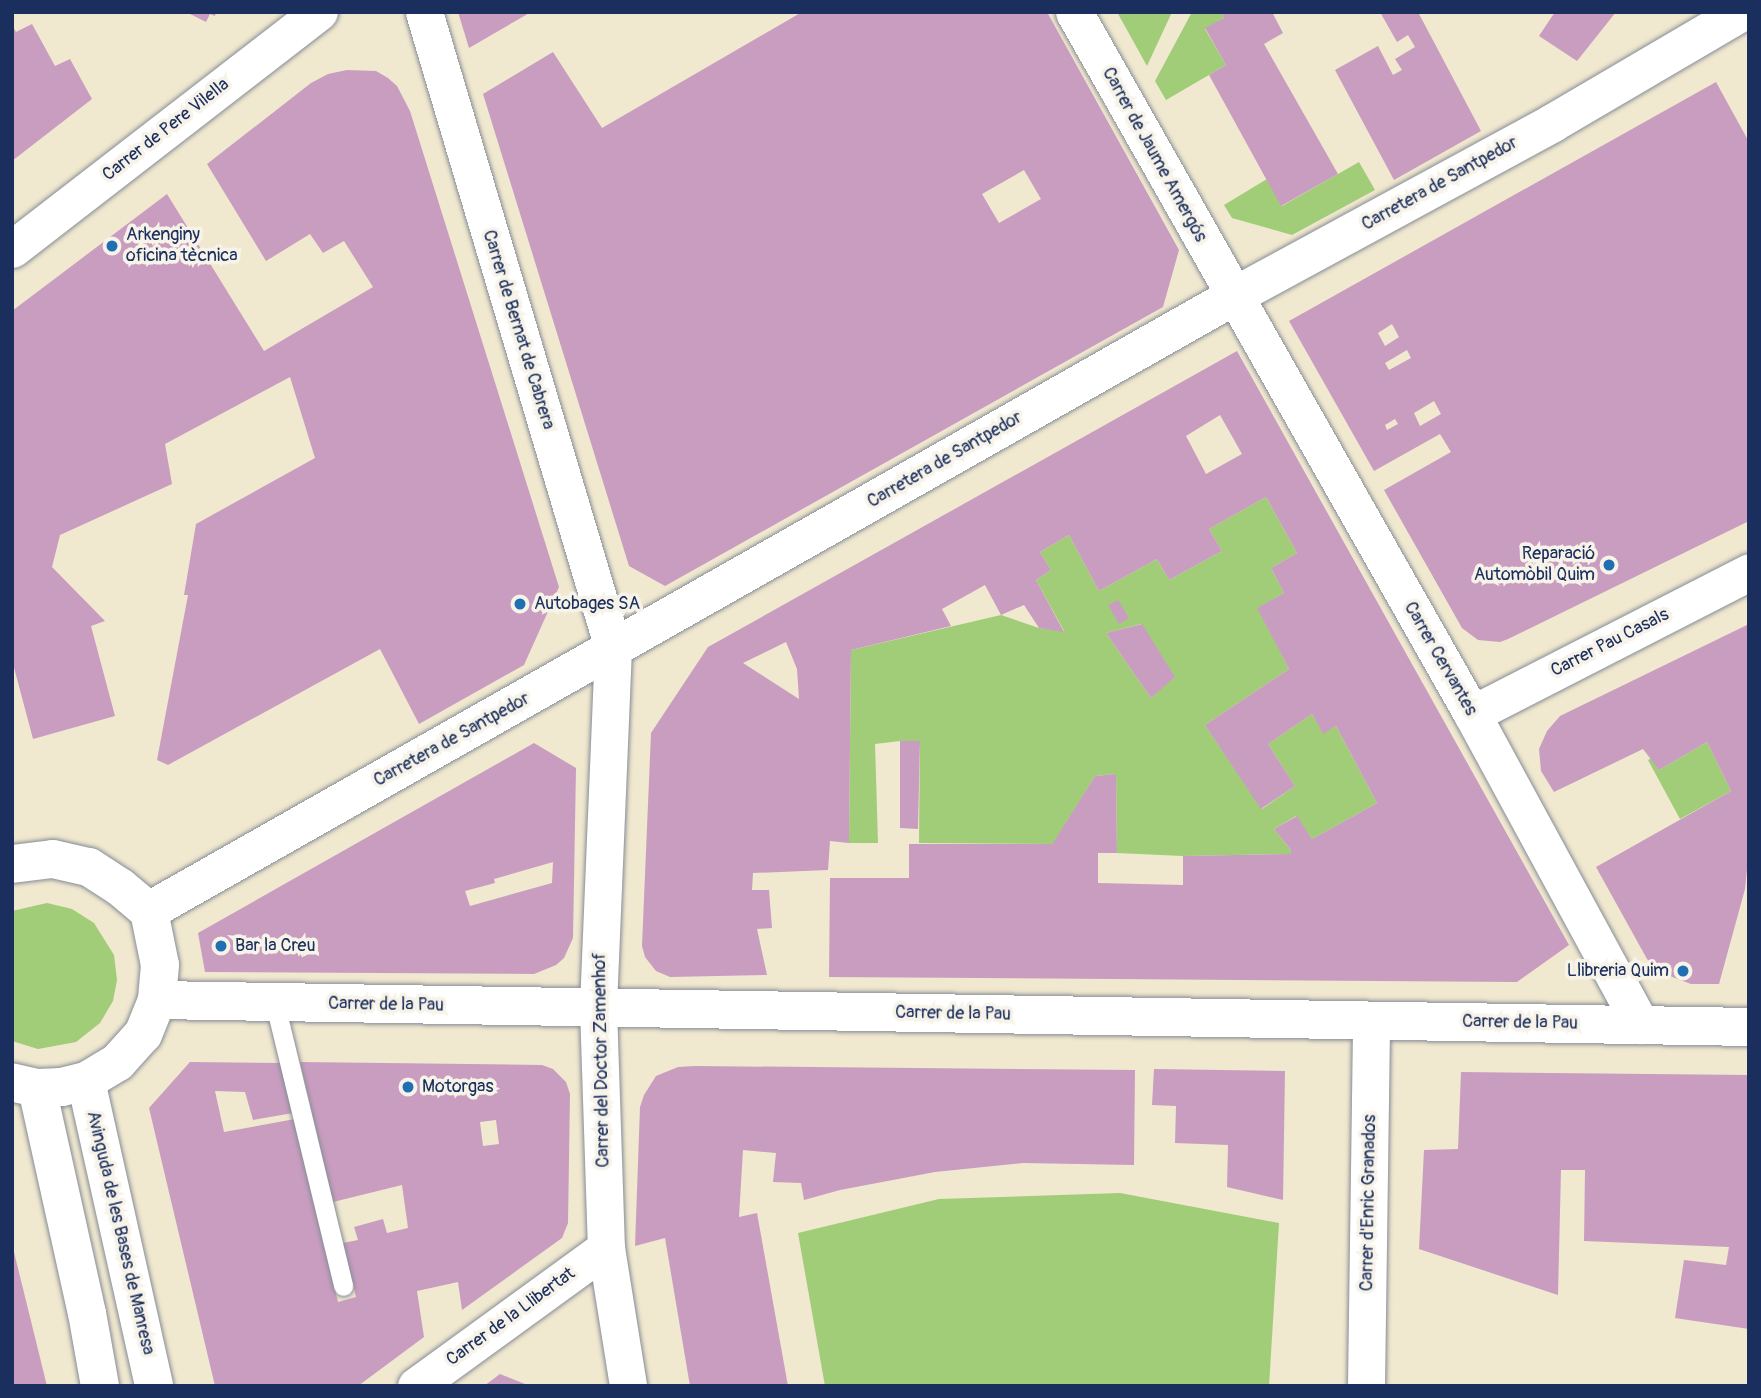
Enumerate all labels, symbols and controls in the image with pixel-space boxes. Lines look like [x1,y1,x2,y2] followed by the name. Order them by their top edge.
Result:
[1097,64,1211,246] street label: Carrer de Jaume Amergós
[98,74,234,186] street label: Carrer de Pere Vilella
[1358,132,1522,236] street label: Carretera de Santpedor
[126,225,238,268] place label: Arkenginy oficina tècnica
[477,228,559,432] street label: Carrer de Bernat de Cabrera
[104,238,120,254] marker: Arkenginy oficina tècnica
[864,407,1026,513] street label: Carretera de Santpedor
[1474,544,1595,586] place label: Reparació Automòbil Quim
[1601,557,1617,573] marker: Reparació Automòbil Quim
[534,593,640,615] place label: Autobages SA
[512,596,528,612] marker: Autobages SA
[1399,598,1481,720] street label: Carrer Cervantes
[1547,604,1673,682] street label: Carrer Pau Casals
[370,688,534,792] street label: Carretera de Santpedor
[235,935,316,957] place label: Bar la Creu
[213,938,229,954] marker: Bar la Creu
[589,952,615,1168] street label: Carrer del Doctor Zamenhof
[1567,960,1669,982] place label: Llibreria Quim
[1675,963,1691,979] marker: Llibreria Quim
[328,993,444,1017] street label: Carrer de la Pau
[895,1002,1011,1026] street label: Carrer de la Pau
[1462,1011,1578,1035] street label: Carrer de la Pau
[422,1076,493,1098] place label: Motorgas
[400,1079,416,1095] marker: Motorgas
[81,1109,159,1357] street label: Avinguda de les Bases de Manresa
[1357,1114,1381,1292] street label: Carrer d'Enric Granados
[443,1263,579,1371] street label: Carrer de la Llibertat

